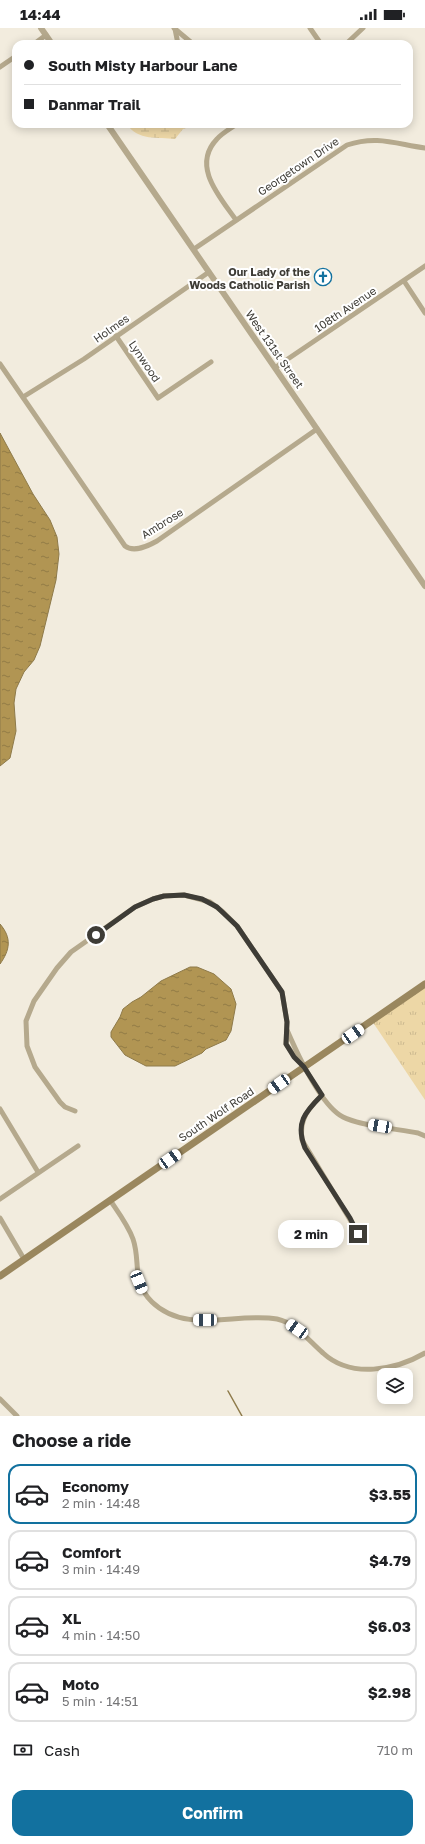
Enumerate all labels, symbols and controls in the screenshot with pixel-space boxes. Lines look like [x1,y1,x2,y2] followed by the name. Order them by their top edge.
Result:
[20,5,61,23] text: 14:44
[48,56,238,74] text: South Misty Harbour Lane
[48,95,141,113] text: Danmar Trail
[255,134,341,198] street label: Georgetown Drive
[189,265,310,291] place label: Our Lady of the Woods Catholic Parish
[313,267,333,287] church icon: Our Lady of the Woods Catholic Parish
[312,284,378,334] street label: 108th Avenue
[243,308,307,390] street label: West 131st Street
[91,311,131,345] street label: Holmes
[126,338,164,384] street label: Lynwood
[139,505,185,541] street label: Ambrose
[87,926,105,944] route start
[340,1022,366,1046] car
[266,1072,292,1096] car
[176,1084,256,1144] street label: South Wolf Road
[367,1118,393,1134] car
[157,1147,183,1171] car
[278,1220,344,1248] callout: 2 min
[349,1225,367,1243] route end
[294,1226,328,1242] text: 2 min
[129,1269,149,1295] car
[193,1314,217,1326] car
[284,1317,310,1341] car
[377,1368,413,1404] map controls
[377,1368,413,1404] button: layers
[12,1429,131,1451] text: Choose a ride
[14,1476,50,1512] icon: car
[62,1477,129,1495] text: Economy
[369,1485,411,1503] text: $3.55
[62,1495,140,1511] text: 2 min · 14:48
[14,1542,50,1578] icon: car
[62,1543,121,1561] text: Comfort
[369,1551,411,1569] text: $4.79
[62,1561,140,1577] text: 3 min · 14:49
[14,1608,50,1644] icon: car
[62,1609,81,1627] text: XL
[368,1617,411,1635] text: $6.03
[62,1627,140,1643] text: 4 min · 14:50
[14,1674,50,1710] icon: car
[62,1675,99,1693] text: Moto
[368,1683,411,1701] text: $2.98
[62,1693,138,1709] text: 5 min · 14:51
[12,1739,34,1761] icon: cash
[44,1741,80,1759] text: Cash
[377,1742,413,1758] text: 710 m
[12,1790,413,1836] button: Confirm

